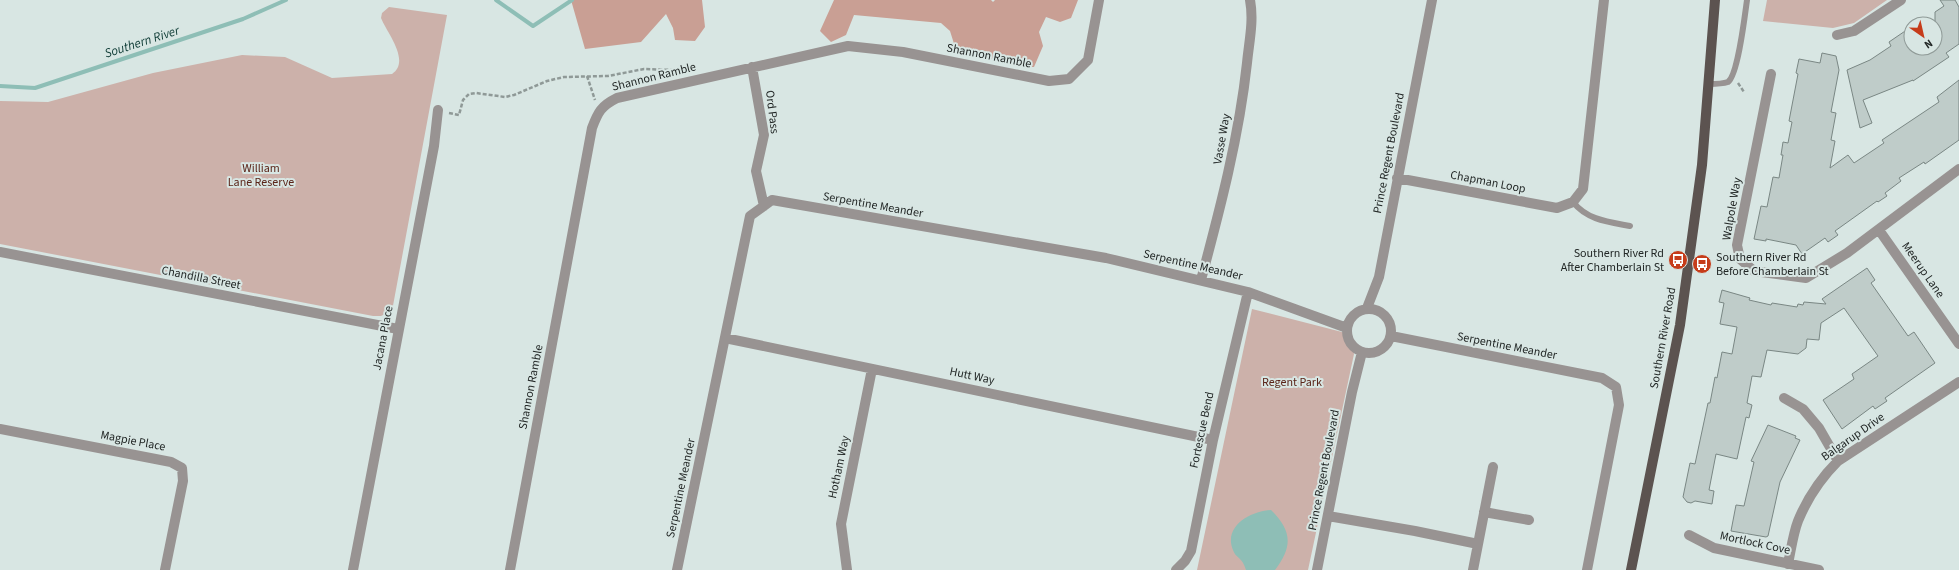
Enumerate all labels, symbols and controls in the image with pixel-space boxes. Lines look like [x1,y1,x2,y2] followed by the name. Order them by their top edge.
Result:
[1903,16,1943,56] north arrow
[102,21,182,63] water label: Southern River
[1921,36,1936,52] text: N
[945,39,1033,73] street label: Shannon Ramble
[610,58,698,96] street label: Shannon Ramble
[761,89,783,135] street label: Ord Pass
[1369,91,1409,215] street label: Prince Regent Boulevard
[1209,112,1235,166] street label: Vasse Way
[228,160,294,191] park label: William Lane Reserve
[1449,166,1527,198] street label: Chapman Loop
[1718,176,1746,242] street label: Walpole Way
[822,188,925,222] street label: Serpentine Meander
[1897,239,1949,301] street label: Meerup Lane
[1142,245,1245,285] street label: Serpentine Meander
[1561,245,1664,276] place label: Southern River Rd After Chamberlain St
[1667,249,1689,271] bus stop icon: Southern River Rd After Chamberlain St
[1716,249,1829,280] place label: Southern River Rd Before Chamberlain St
[1691,253,1713,275] bus stop icon: Southern River Rd Before Chamberlain St
[160,262,242,294] street label: Chandilla Street
[1646,286,1680,390] street label: Southern River Road
[368,304,398,372] street label: Jacana Place
[1456,328,1559,364] street label: Serpentine Meander
[514,343,548,431] street label: Shannon Ramble
[948,363,996,389] street label: Hutt Way
[1262,374,1322,391] park label: Regent Park
[1186,390,1218,470] street label: Fortescue Bend
[1304,408,1344,532] street label: Prince Regent Boulevard
[1818,409,1888,465] street label: Balgarup Drive
[99,426,167,456] street label: Magpie Place
[824,434,854,500] street label: Hotham Way
[662,436,700,539] street label: Serpentine Meander
[1718,527,1792,559] street label: Mortlock Cove

